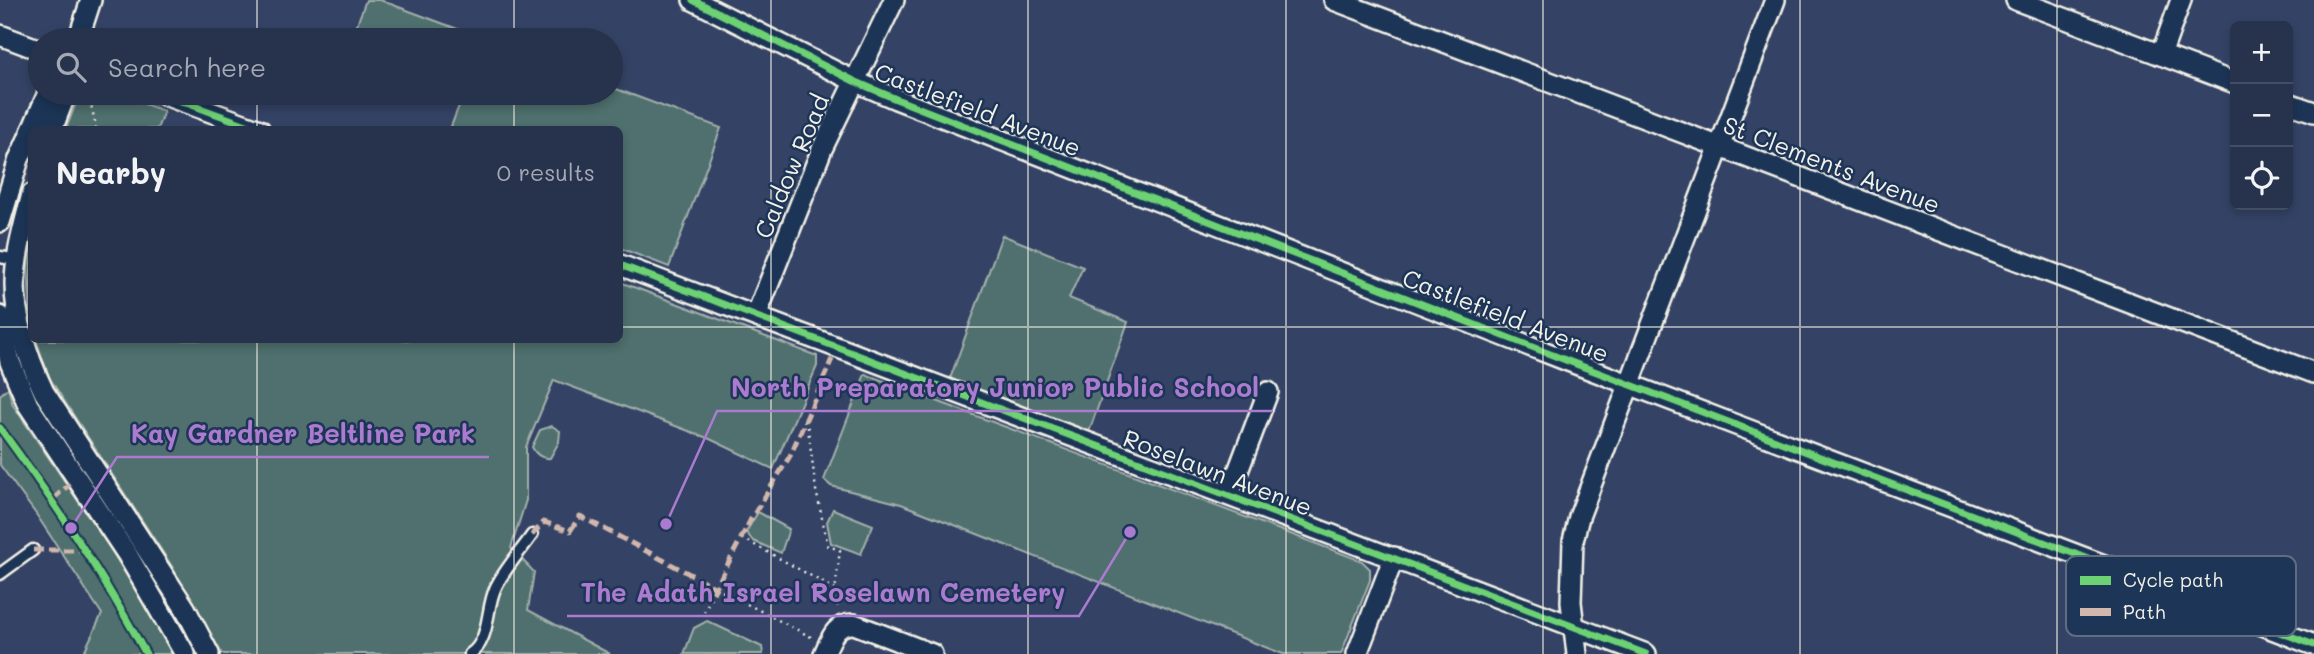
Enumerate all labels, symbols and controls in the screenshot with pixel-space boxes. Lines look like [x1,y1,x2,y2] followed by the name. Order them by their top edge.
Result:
[2230,21,2293,210] map controls
[2230,21,2293,84] button: +
[28,28,623,105] search box
[52,48,90,86] icon: search
[108,50,266,84] text: Search here
[870,55,1086,163] street label: Castlefield Avenue
[2230,84,2293,147] button: −
[747,89,835,243] street label: Caldow Road
[1719,108,1945,220] street label: St Clements Avenue
[2230,147,2293,210] button: locate
[56,152,166,192] text: Nearby
[497,157,595,187] text: 0 results
[1398,261,1614,369] street label: Castlefield Avenue
[717,364,1273,411] callout: North Preparatory Junior Public School
[731,370,1259,404] text: North Preparatory Junior Public School
[117,410,489,457] callout: Kay Gardner Beltline Park
[131,416,475,450] text: Kay Gardner Beltline Park
[1119,422,1317,522] street label: Roselawn Avenue
[2066,556,2296,636] legend
[2123,567,2223,592] text: Cycle path
[567,569,1079,616] callout: The Adath Israel Roselawn Cemetery
[581,575,1065,609] text: The Adath Israel Roselawn Cemetery
[2123,599,2166,624] text: Path

